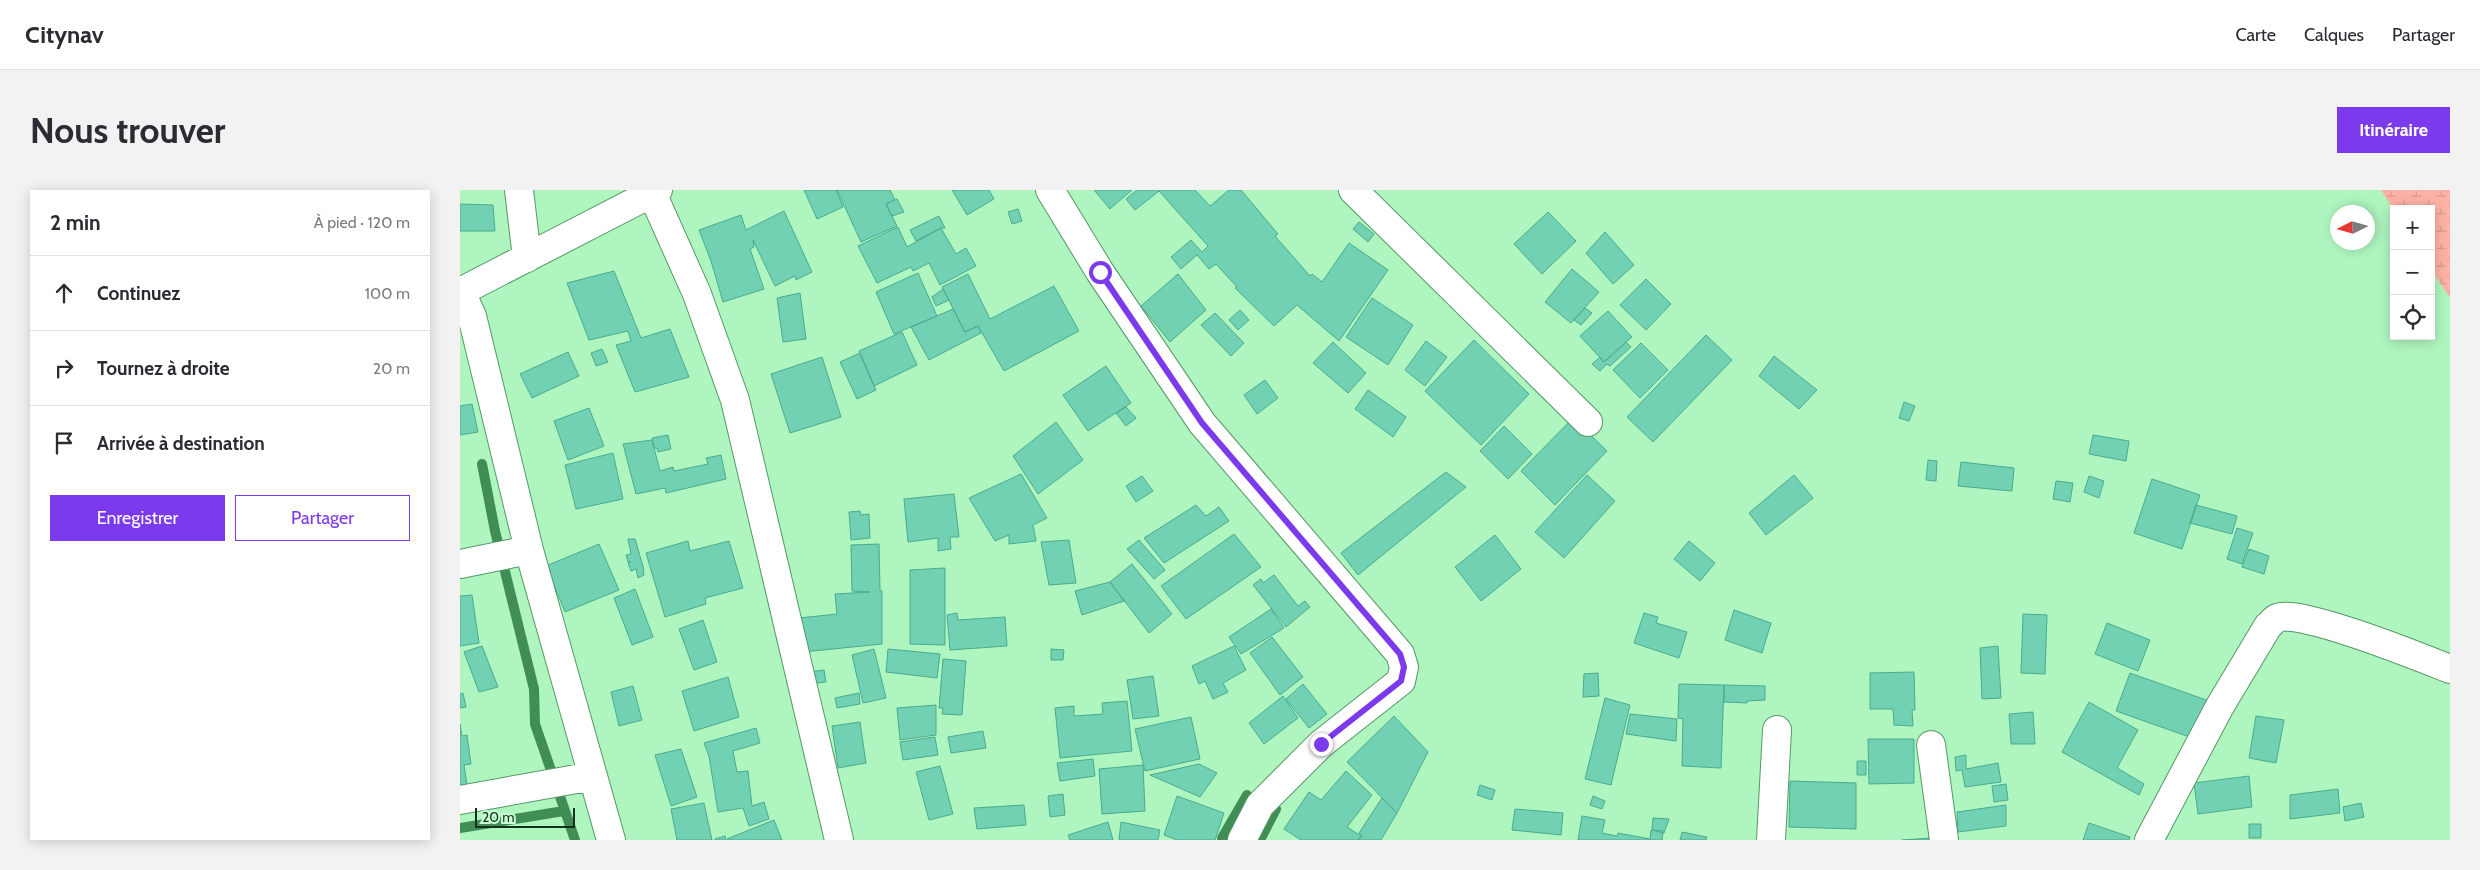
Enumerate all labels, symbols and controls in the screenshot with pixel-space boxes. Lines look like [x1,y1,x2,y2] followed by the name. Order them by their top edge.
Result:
[25,20,104,49] text: Citynav
[2235,24,2276,46] text: Carte
[2304,24,2364,46] text: Calques
[2392,24,2455,46] text: Partager
[2337,107,2450,153] button: Itinéraire
[30,109,225,152] text: Nous trouver
[2330,205,2375,250] north arrow
[2390,205,2435,340] map controls
[2390,205,2435,250] button: +
[50,210,101,235] text: 2 min
[314,213,410,232] text: À pied · 120 m
[2390,250,2435,295] button: −
[1089,261,1112,284] route start
[50,279,78,307] icon: ahead
[97,282,180,305] text: Continuez
[365,284,410,303] text: 100 m
[2390,295,2435,340] button: locate
[50,354,78,382] icon: right
[97,357,230,380] text: Tournez à droite
[373,359,410,378] text: 20 m
[50,429,78,457] icon: arrive
[97,432,265,455] text: Arrivée à destination
[50,495,225,541] button: Enregistrer
[235,495,410,541] button: Partager
[1310,733,1333,756] route end
[475,805,575,828] scale bar
[482,808,515,826] text: 20 m

